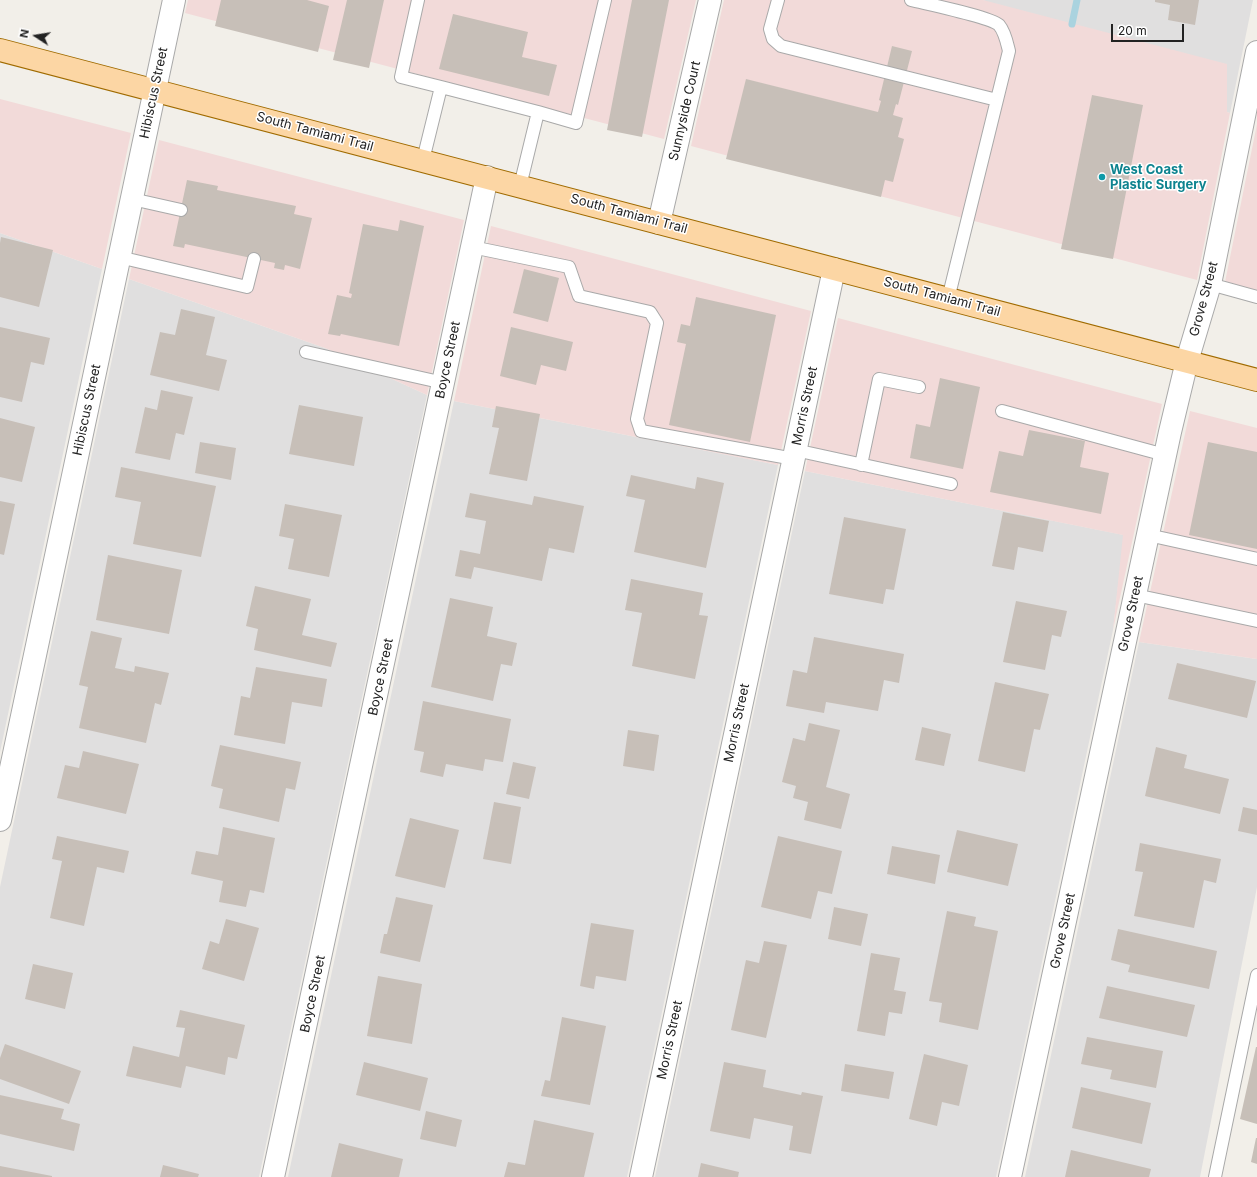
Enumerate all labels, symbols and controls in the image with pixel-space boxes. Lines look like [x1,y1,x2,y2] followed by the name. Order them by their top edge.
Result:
[16,16,56,56] north arrow
[1113,16,1186,42] scale bar
[1118,23,1147,38] text: 20 m
[17,28,32,39] text: N
[137,46,171,140] street label: Hibiscus Street
[666,60,704,162] street label: Sunnyside Court
[255,109,375,155] street label: South Tamiami Trail
[1110,162,1207,193] place label: West Coast Plastic Surgery
[1097,172,1107,182] marker: West Coast Plastic Surgery
[569,191,689,237] street label: South Tamiami Trail
[1187,260,1221,338] street label: Grove Street
[882,274,1002,320] street label: South Tamiami Trail
[432,320,464,400] street label: Boyce Street
[70,363,104,457] street label: Hibiscus Street
[789,365,821,447] street label: Morris Street
[1115,575,1147,653] street label: Grove Street
[365,637,397,717] street label: Boyce Street
[721,682,753,764] street label: Morris Street
[1047,892,1079,970] street label: Grove Street
[297,954,329,1034] street label: Boyce Street
[654,999,686,1081] street label: Morris Street

